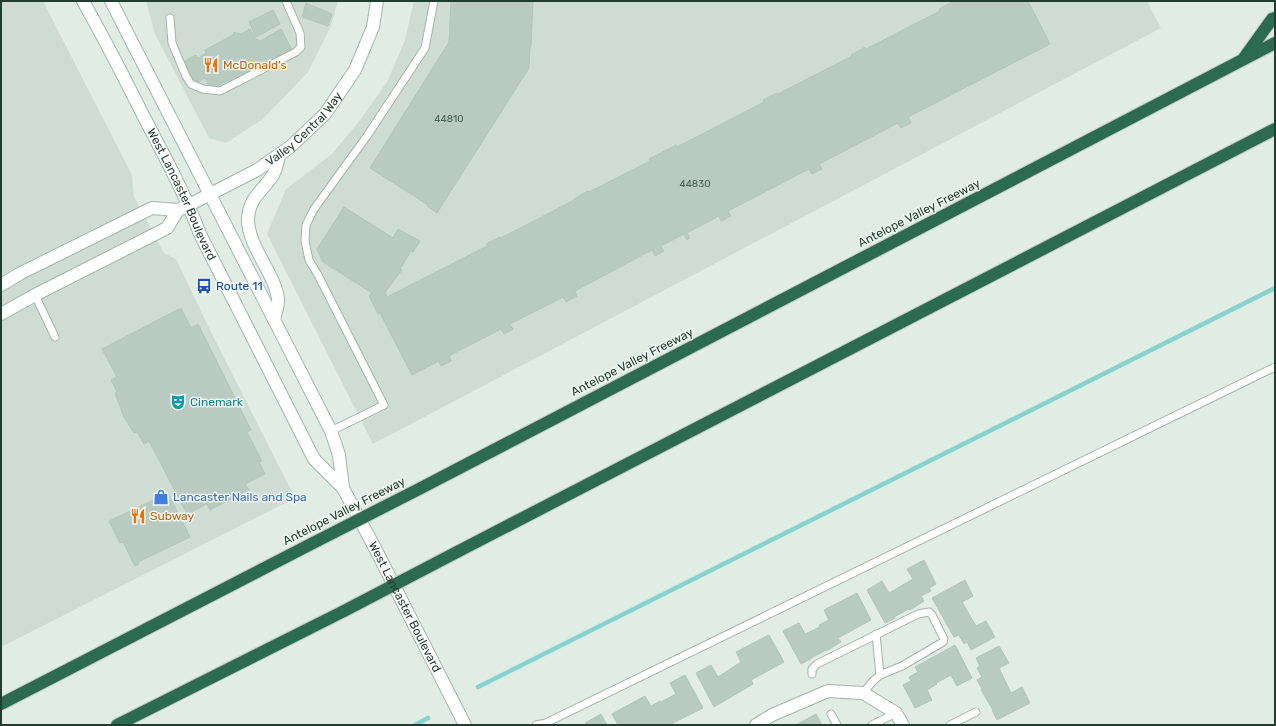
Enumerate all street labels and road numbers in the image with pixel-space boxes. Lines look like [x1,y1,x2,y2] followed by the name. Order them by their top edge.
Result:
[263,89,345,169] street label: Valley Central Way
[144,126,219,263] street label: West Lancaster Boulevard
[855,176,983,250] street label: Antelope Valley Freeway
[568,325,696,399] street label: Antelope Valley Freeway
[280,474,408,548] street label: Antelope Valley Freeway
[366,539,444,674] street label: West Lancaster Boulevard

